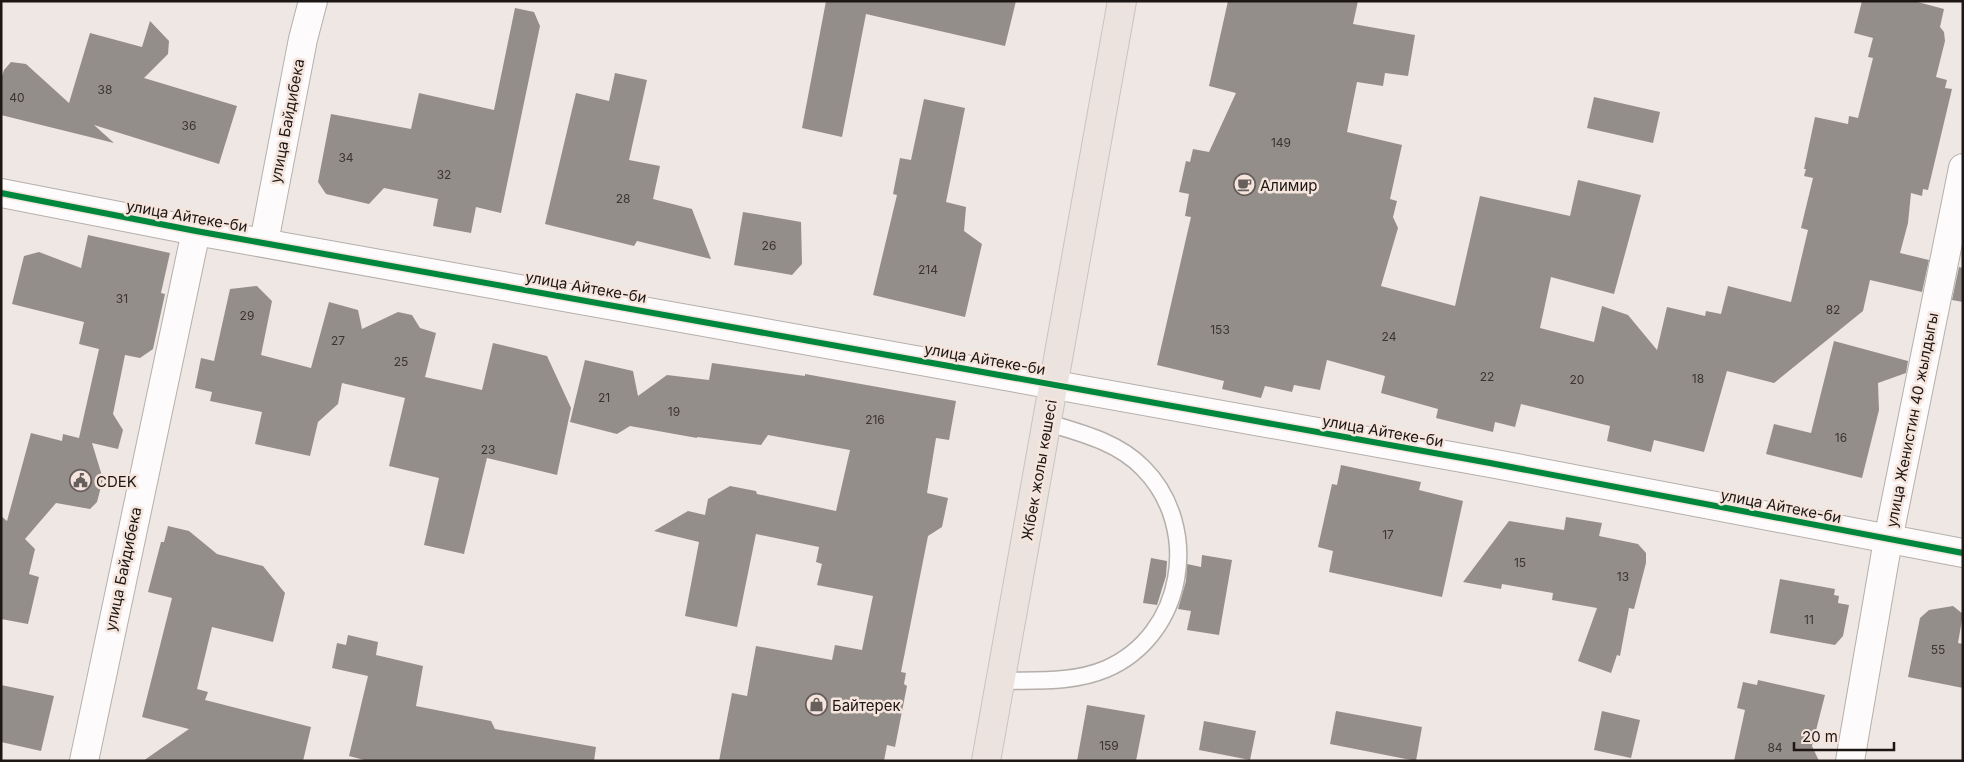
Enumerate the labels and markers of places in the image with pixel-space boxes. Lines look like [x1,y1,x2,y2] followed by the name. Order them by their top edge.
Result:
[1232,173,1256,197] cafe icon: Алимир
[1260,176,1317,195] place label: Алимир
[68,469,92,493] public building icon: CDEK
[96,472,137,491] place label: CDEK
[804,693,828,717] shop icon: Байтерек
[832,696,901,715] place label: Байтерек

